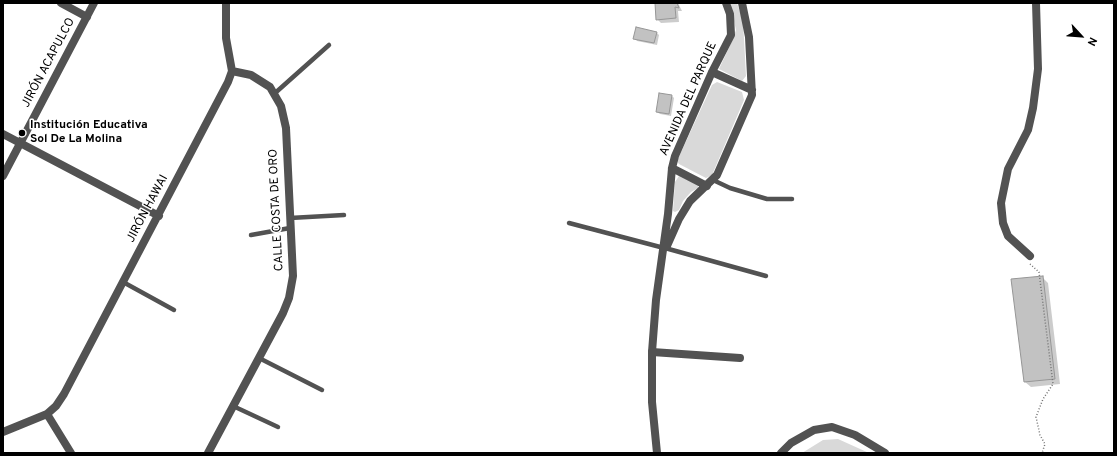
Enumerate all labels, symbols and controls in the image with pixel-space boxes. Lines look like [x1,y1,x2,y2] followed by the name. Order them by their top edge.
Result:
[19,16,79,110] street label: JIRÓN ACAPULCO
[1061,16,1101,56] north arrow
[1084,35,1100,48] text: N
[657,40,721,158] street label: AVENIDA DEL PARQUE
[30,119,148,147] place label: Institución Educativa Sol De La Molina
[17,128,27,138] marker: Institución Educativa Sol De La Molina
[267,149,287,271] street label: CALLE COSTA DE ORO
[124,173,172,245] street label: JIRÓN HAWAI

